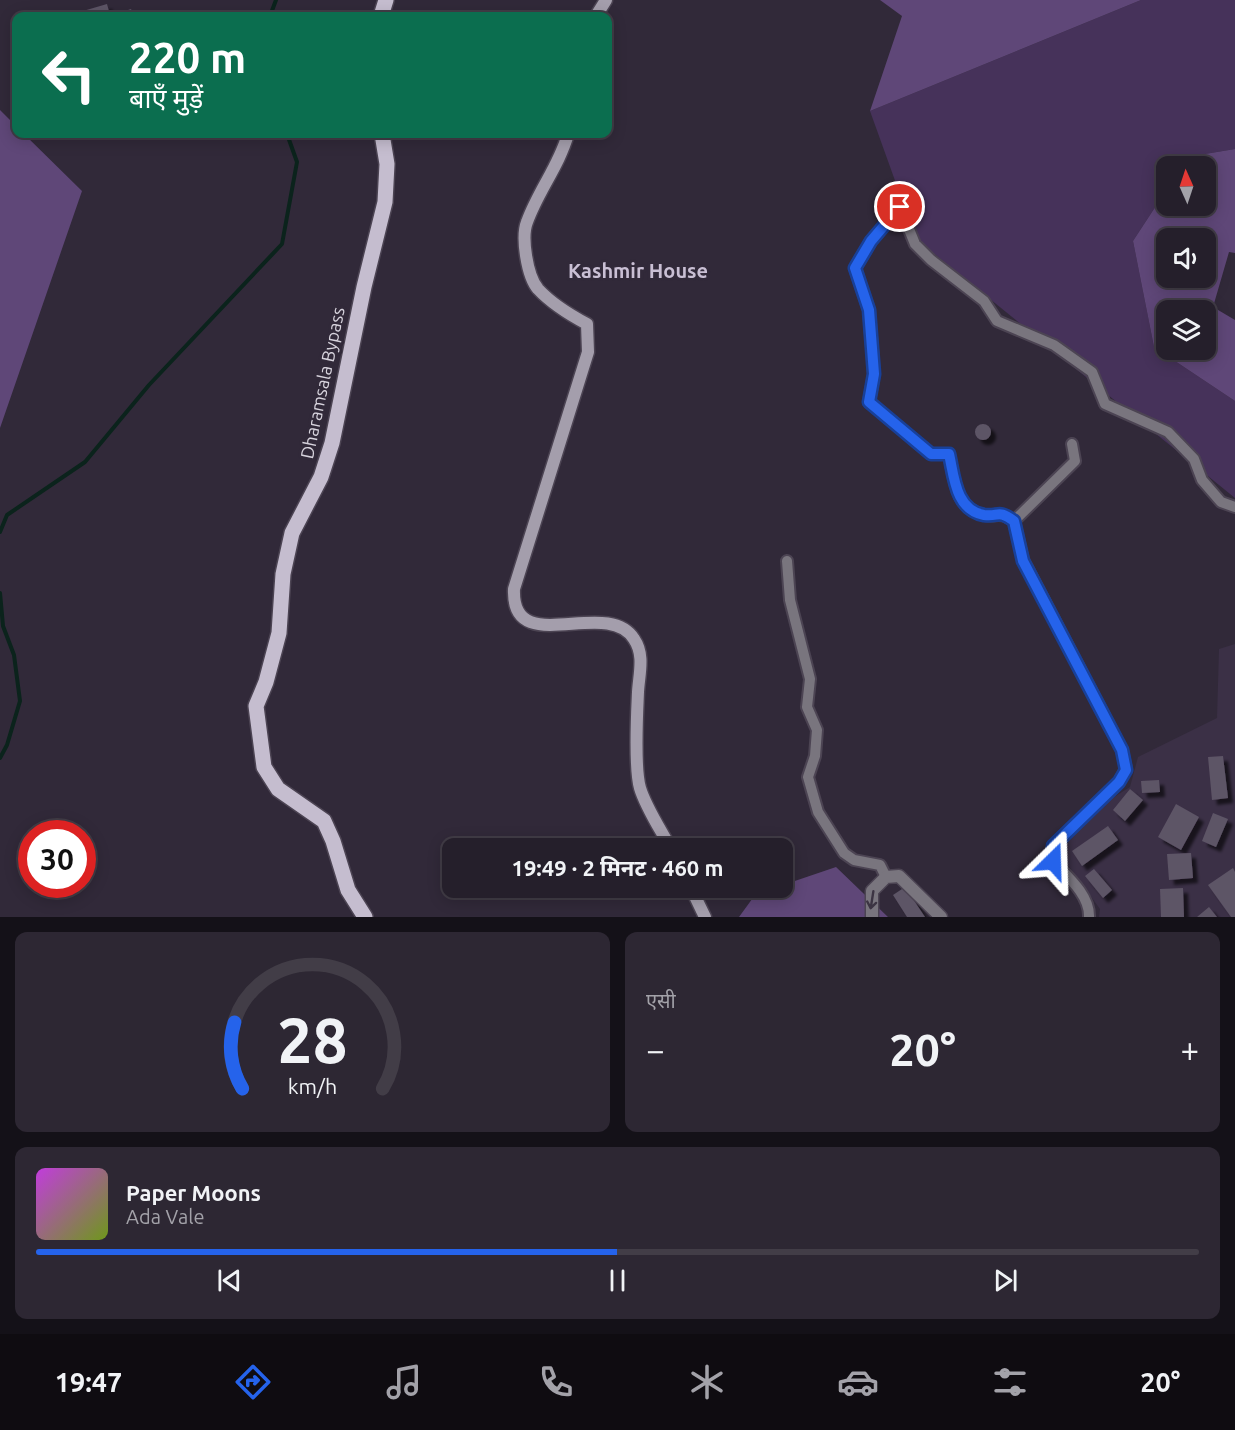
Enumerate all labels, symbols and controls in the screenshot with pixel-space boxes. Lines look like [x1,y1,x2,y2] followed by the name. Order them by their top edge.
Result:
[129,34,246,81] text: 220 m
[30,36,108,114] icon: left
[129,83,203,113] text: बाएँ मुड़ें
[1156,156,1216,216] north arrow
[1156,156,1216,360] map controls
[874,181,925,232] pin
[883,190,916,223] icon: arrive
[1156,228,1216,288] button: sound
[568,259,708,282] district label: Kashmir House
[1156,300,1216,360] button: layers
[296,305,348,460] street label: Dharamsala Bypass
[18,820,96,898] speed limit sign: 30
[1021,829,1085,893] position arrow
[512,855,723,880] text: 19:49 · 2 मिनट · 460 m
[866,890,877,910] one-way arrow
[646,989,676,1012] text: एसी
[277,1005,348,1075] text: 28
[889,1024,956,1075] text: 20°
[646,1031,665,1068] text: −
[1180,1031,1199,1068] text: +
[288,1074,337,1098] text: km/h
[126,1180,261,1205] text: Paper Moons
[126,1205,204,1228] text: Ada Vale
[213,1264,246,1297] icon: previous
[601,1264,634,1297] icon: pause
[989,1264,1022,1297] icon: next
[232,1361,274,1403] icon: directions
[383,1361,425,1403] icon: music
[535,1361,577,1403] icon: phone
[686,1361,728,1403] icon: climate
[837,1361,879,1403] icon: car
[989,1361,1031,1403] icon: filters
[55,1367,122,1397] text: 19:47
[1140,1367,1180,1397] text: 20°

